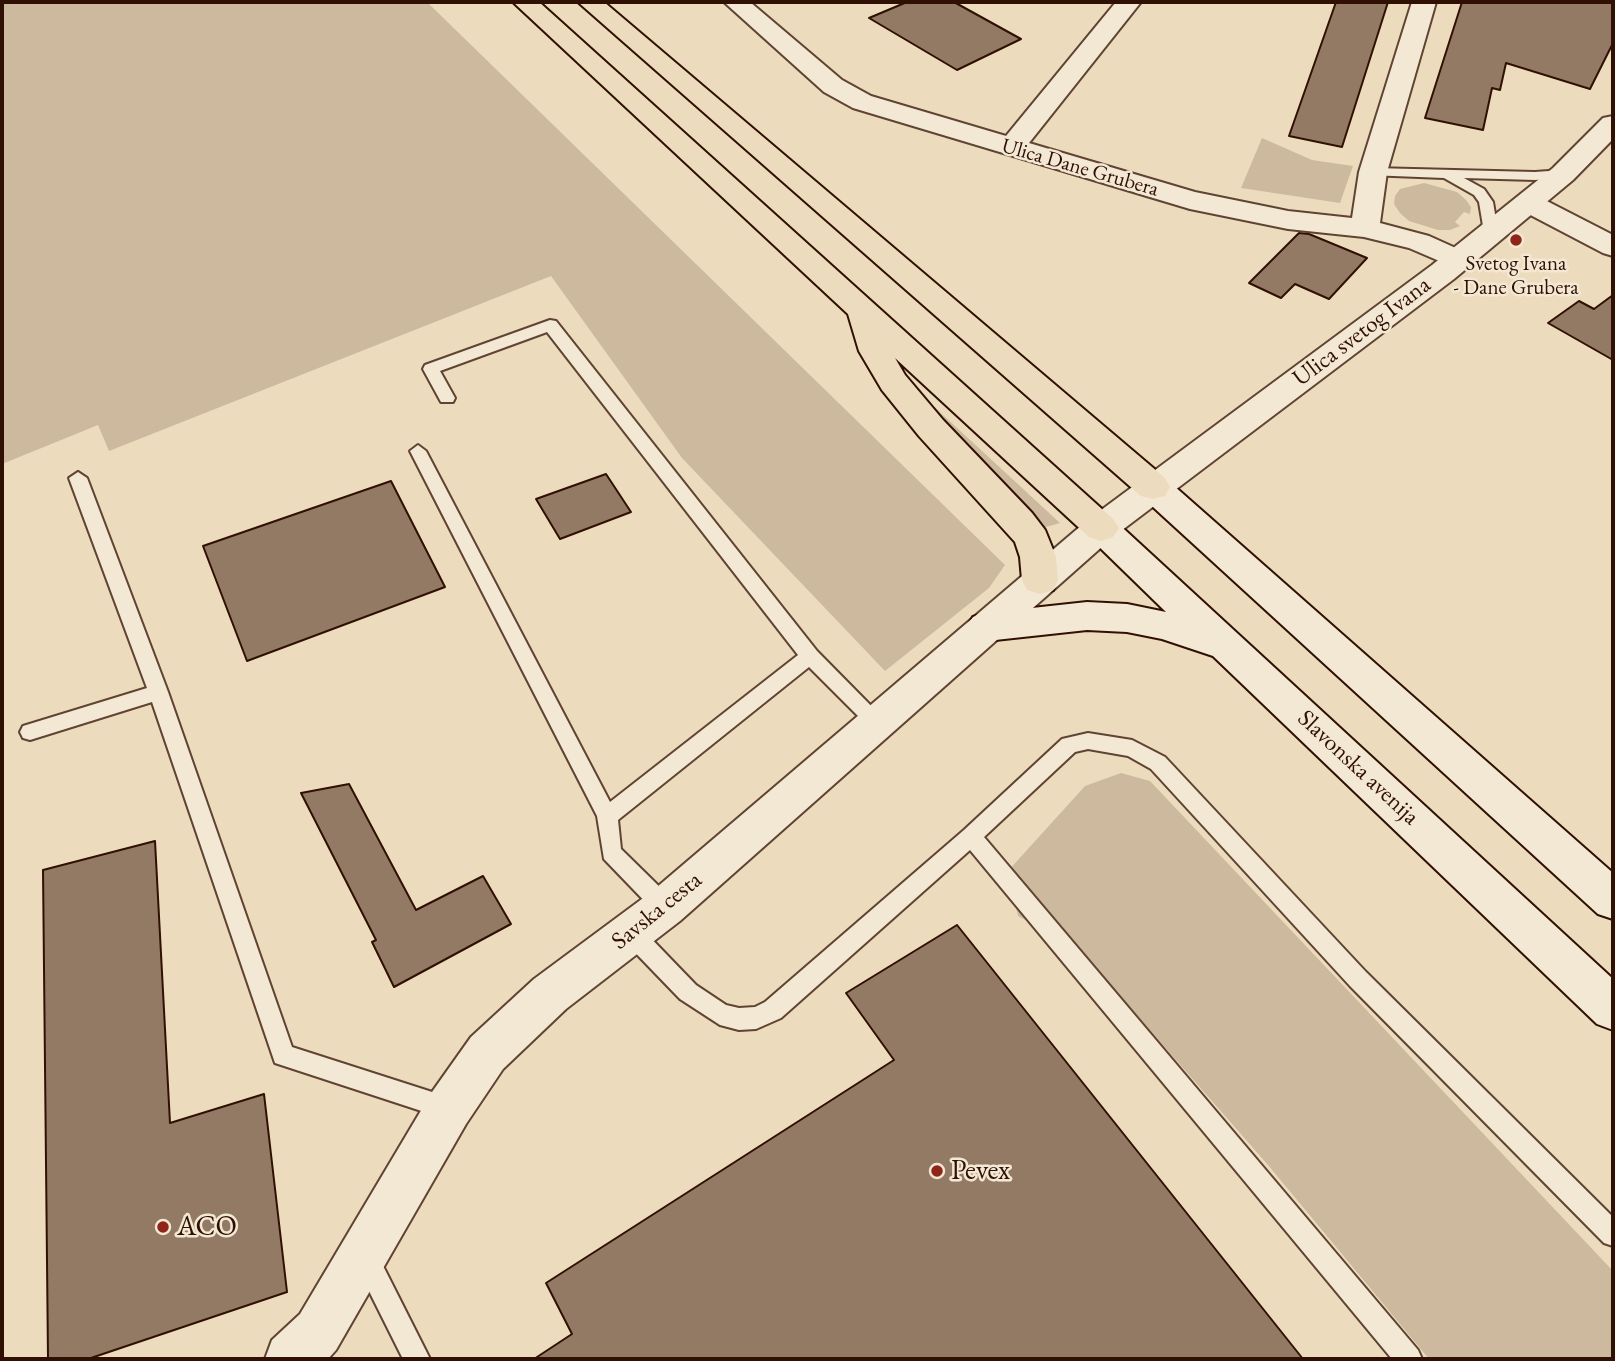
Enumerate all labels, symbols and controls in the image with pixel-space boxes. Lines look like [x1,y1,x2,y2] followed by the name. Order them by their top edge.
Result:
[999,134,1161,202] street label: Ulica Dane Grubera
[1508,232,1524,248] marker: Svetog Ivana - Dane Grubera
[1453,251,1579,301] place label: Svetog Ivana - Dane Grubera
[1287,271,1437,393] street label: Ulica svetog Ivana
[1291,704,1425,832] street label: Slavonska avenija
[606,866,708,956] street label: Savska cesta
[951,1154,1010,1188] place label: Pevex
[929,1163,945,1179] marker: Pevex
[177,1210,237,1244] place label: ACO
[155,1219,171,1235] marker: ACO

